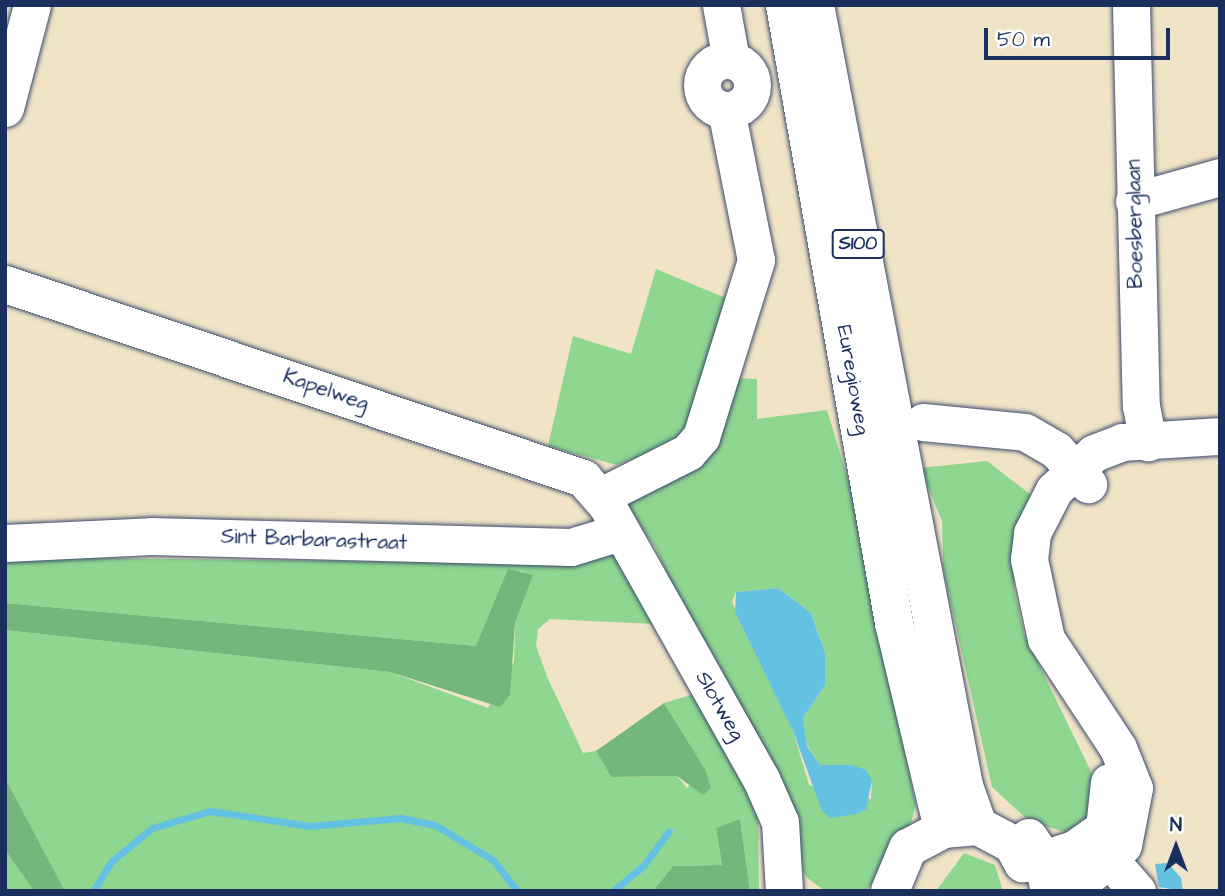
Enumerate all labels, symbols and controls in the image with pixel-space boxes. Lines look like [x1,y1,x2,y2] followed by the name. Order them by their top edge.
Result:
[987,14,1172,58] scale bar
[997,25,1050,54] text: 50 m
[1121,159,1149,289] street label: Boesberglaan
[830,228,886,260] road number: S100
[831,323,875,437] street label: Euregioweg
[280,364,372,416] street label: Kapelweg
[220,524,408,556] street label: Sint Barbarastraat
[690,667,750,745] street label: Slotweg
[1141,812,1211,882] north arrow
[1170,812,1182,839] text: N

